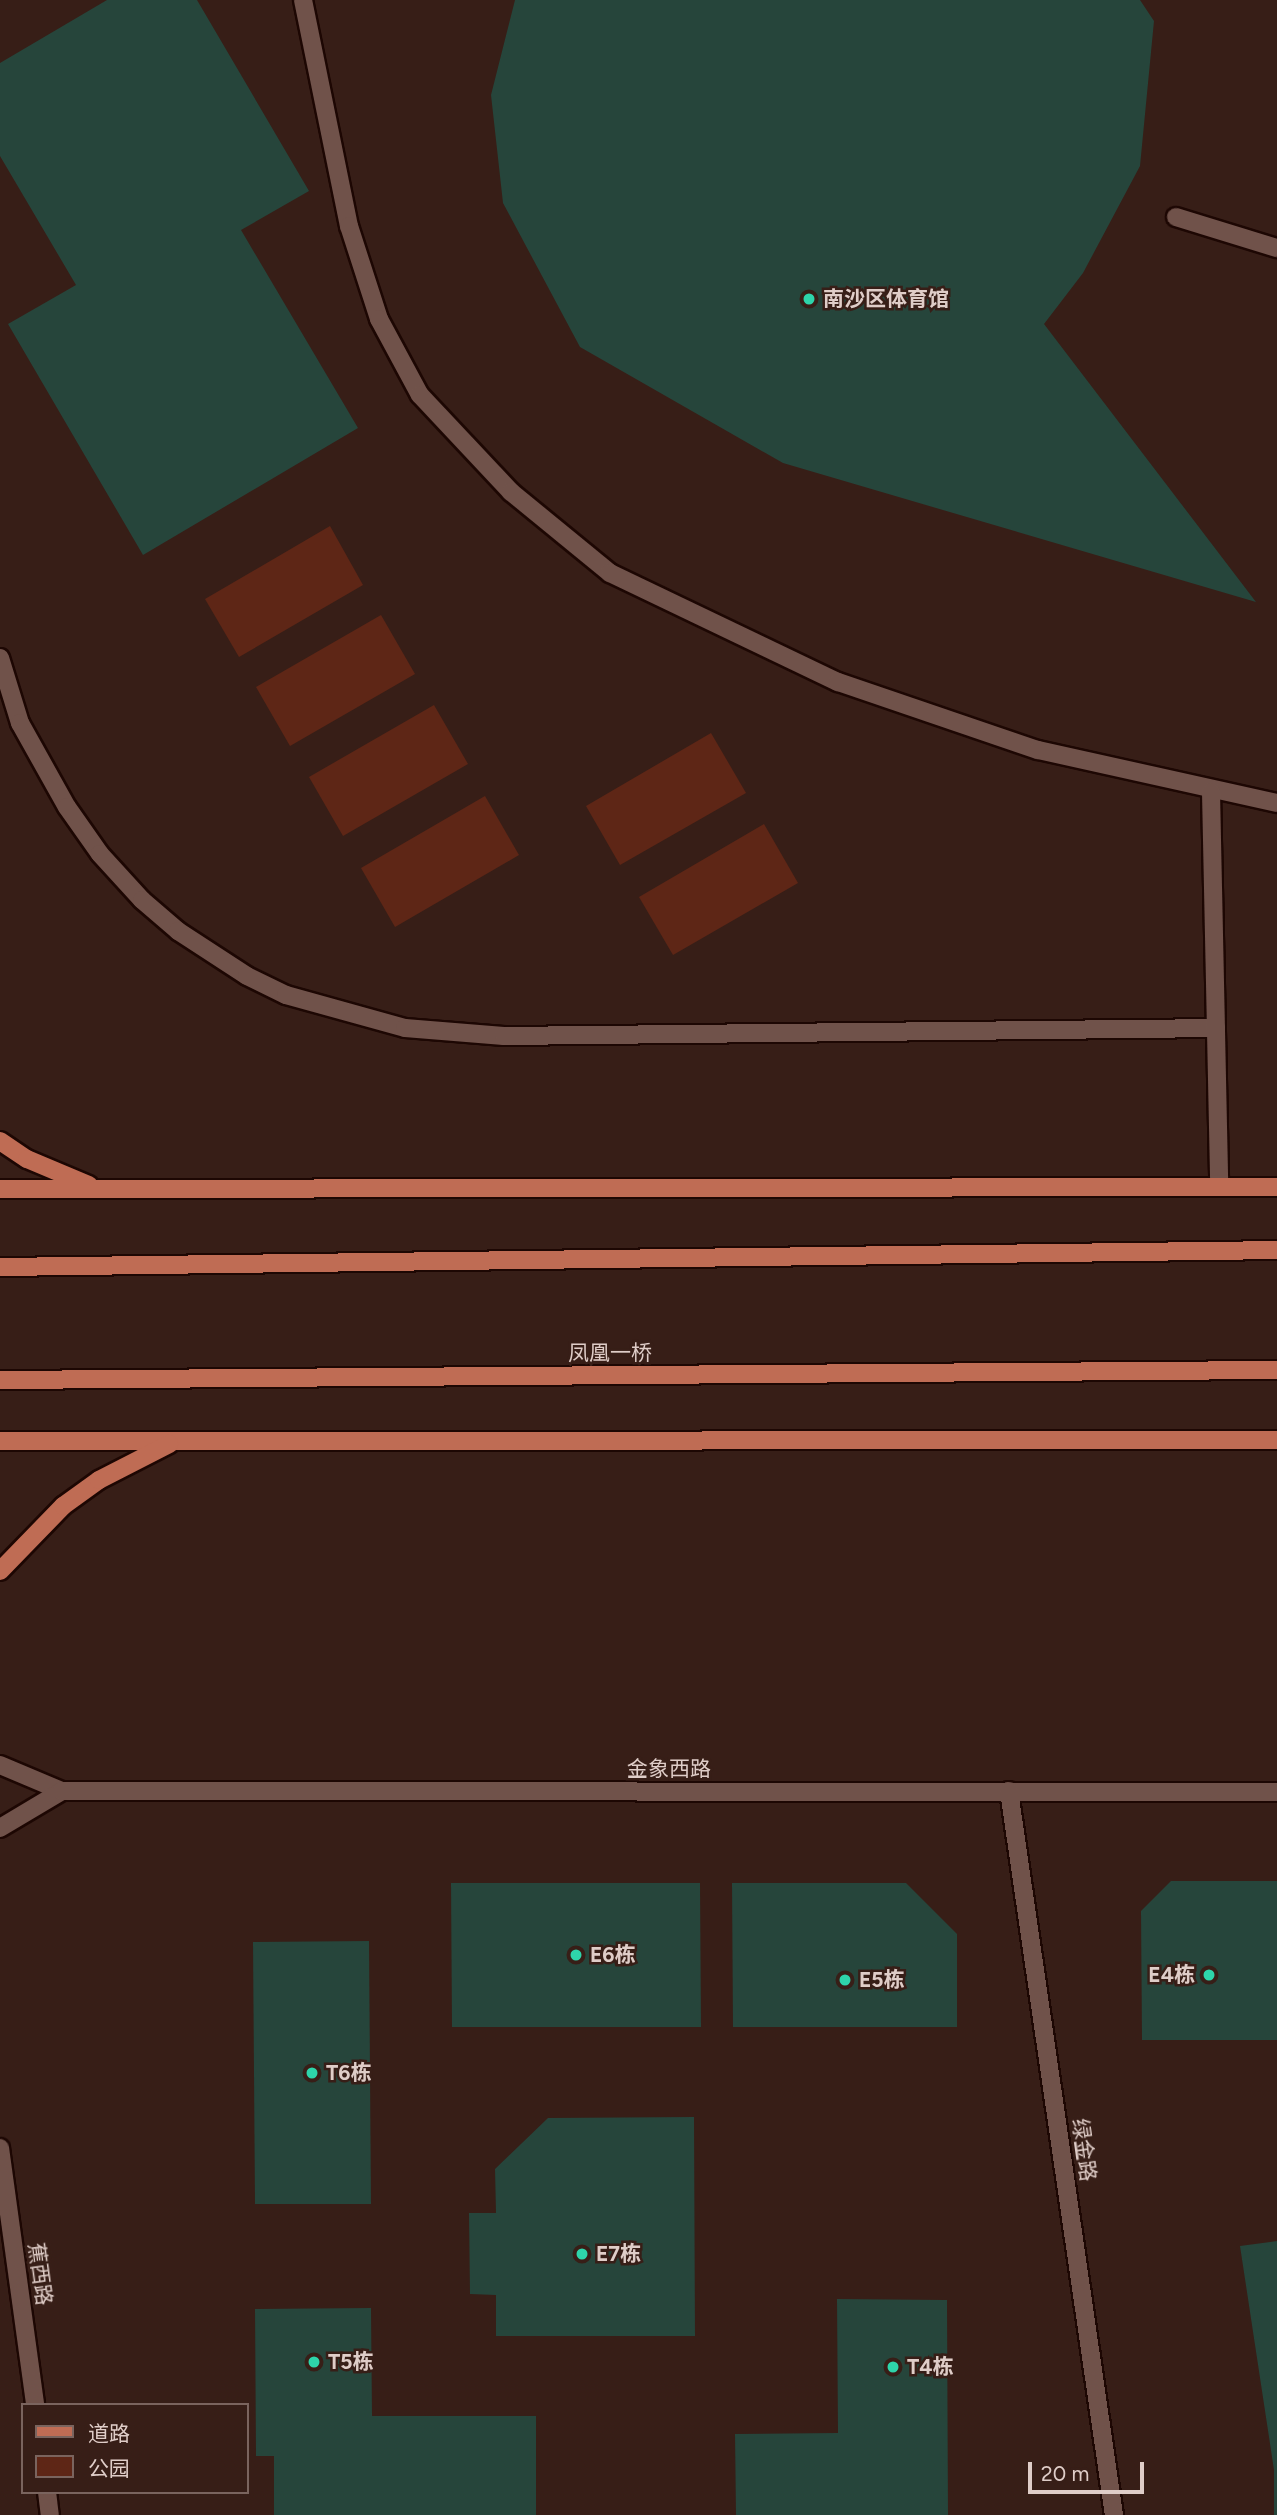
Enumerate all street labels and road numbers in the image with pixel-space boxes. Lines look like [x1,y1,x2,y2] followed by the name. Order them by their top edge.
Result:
[568,1340,652,1366] street label: 凤凰一桥
[627,1756,711,1782] street label: 金象西路
[1067,2117,1101,2183] street label: 绿金路
[23,2241,57,2307] street label: 蕉西路

